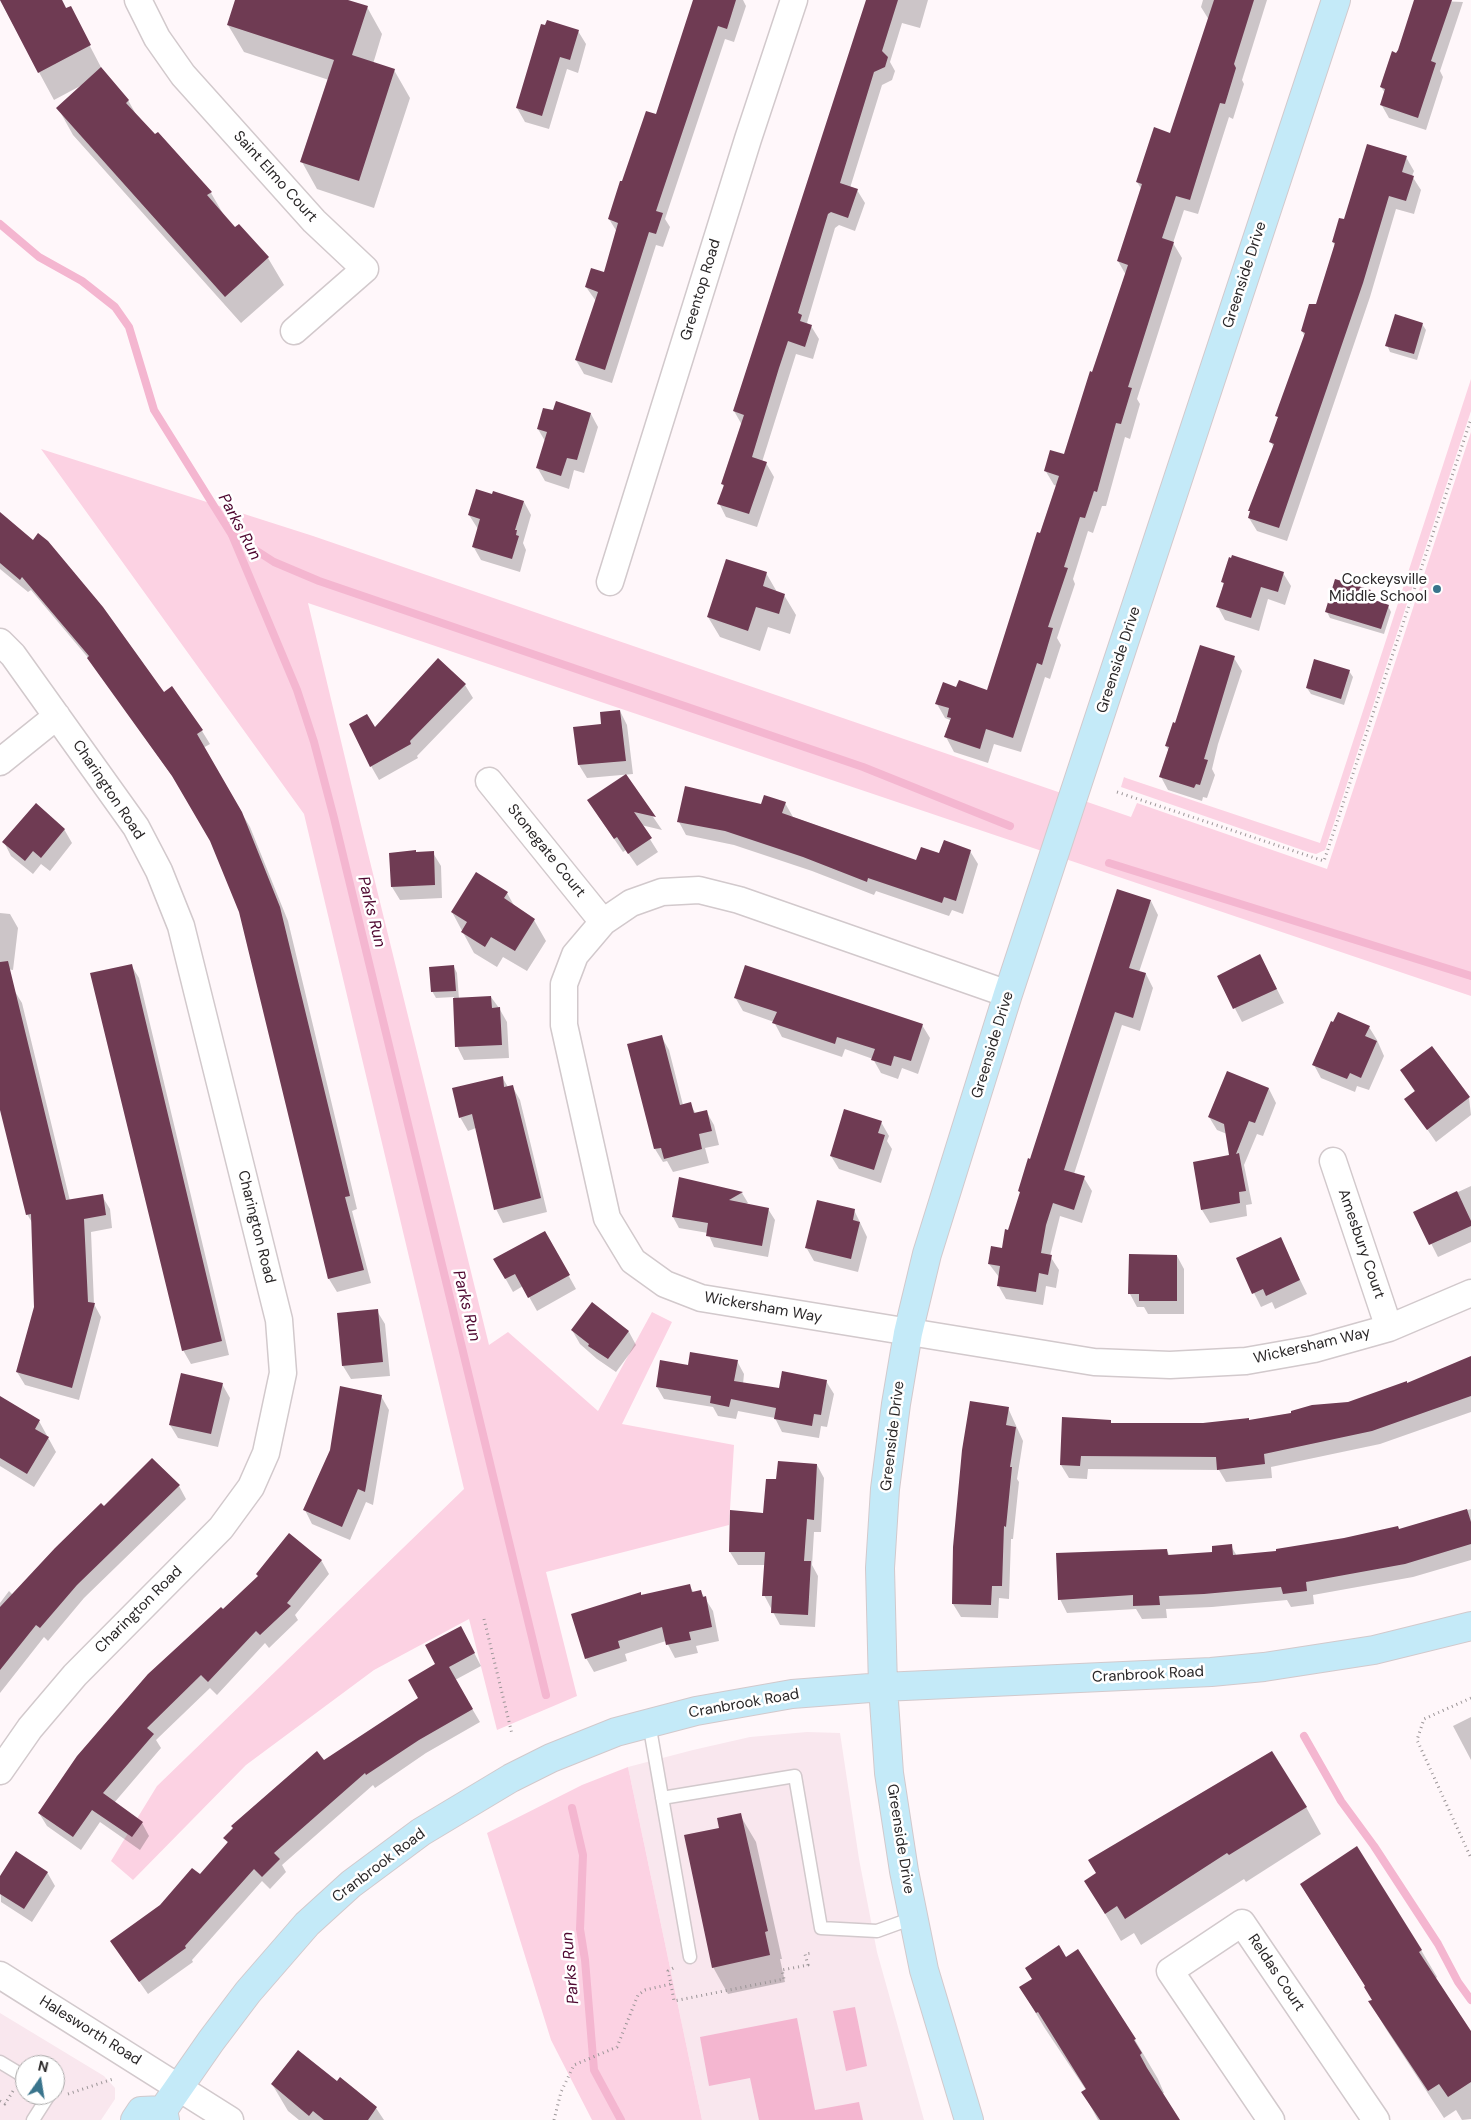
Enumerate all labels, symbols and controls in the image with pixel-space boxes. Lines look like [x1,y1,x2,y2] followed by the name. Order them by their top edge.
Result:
[229,128,321,226] street label: Saint Elmo Court
[1219,220,1271,330] street label: Greenside Drive
[677,237,725,343] street label: Greentop Road
[213,490,265,564] water label: Parks Run
[1329,571,1427,606] place label: Cockeysville Middle School
[1431,583,1443,595] marker: Cockeysville Middle School
[1093,605,1145,715] street label: Greenside Drive
[68,737,148,843] street label: Charington Road
[503,801,589,901] street label: Stonegate Court
[353,874,389,950] water label: Parks Run
[968,989,1018,1101] street label: Greenside Drive
[233,1169,279,1285] street label: Charington Road
[1334,1187,1388,1301] street label: Amesbury Court
[448,1268,484,1344] water label: Parks Run
[703,1289,823,1327] street label: Wickersham Way
[1252,1324,1372,1368] street label: Wickersham Way
[877,1380,909,1492] street label: Greenside Drive
[92,1563,186,1657] street label: Charington Road
[1092,1663,1204,1687] street label: Cranbrook Road
[687,1685,801,1723] street label: Cranbrook Road
[882,1783,918,1895] street label: Greenside Drive
[329,1825,429,1907] street label: Cranbrook Road
[558,1931,584,2005] water label: Parks Run
[1244,1931,1308,2015] street label: Reldas Court
[36,1992,144,2070] street label: Halesworth Road
[15,2055,65,2105] north arrow
[36,2056,50,2076] text: N

